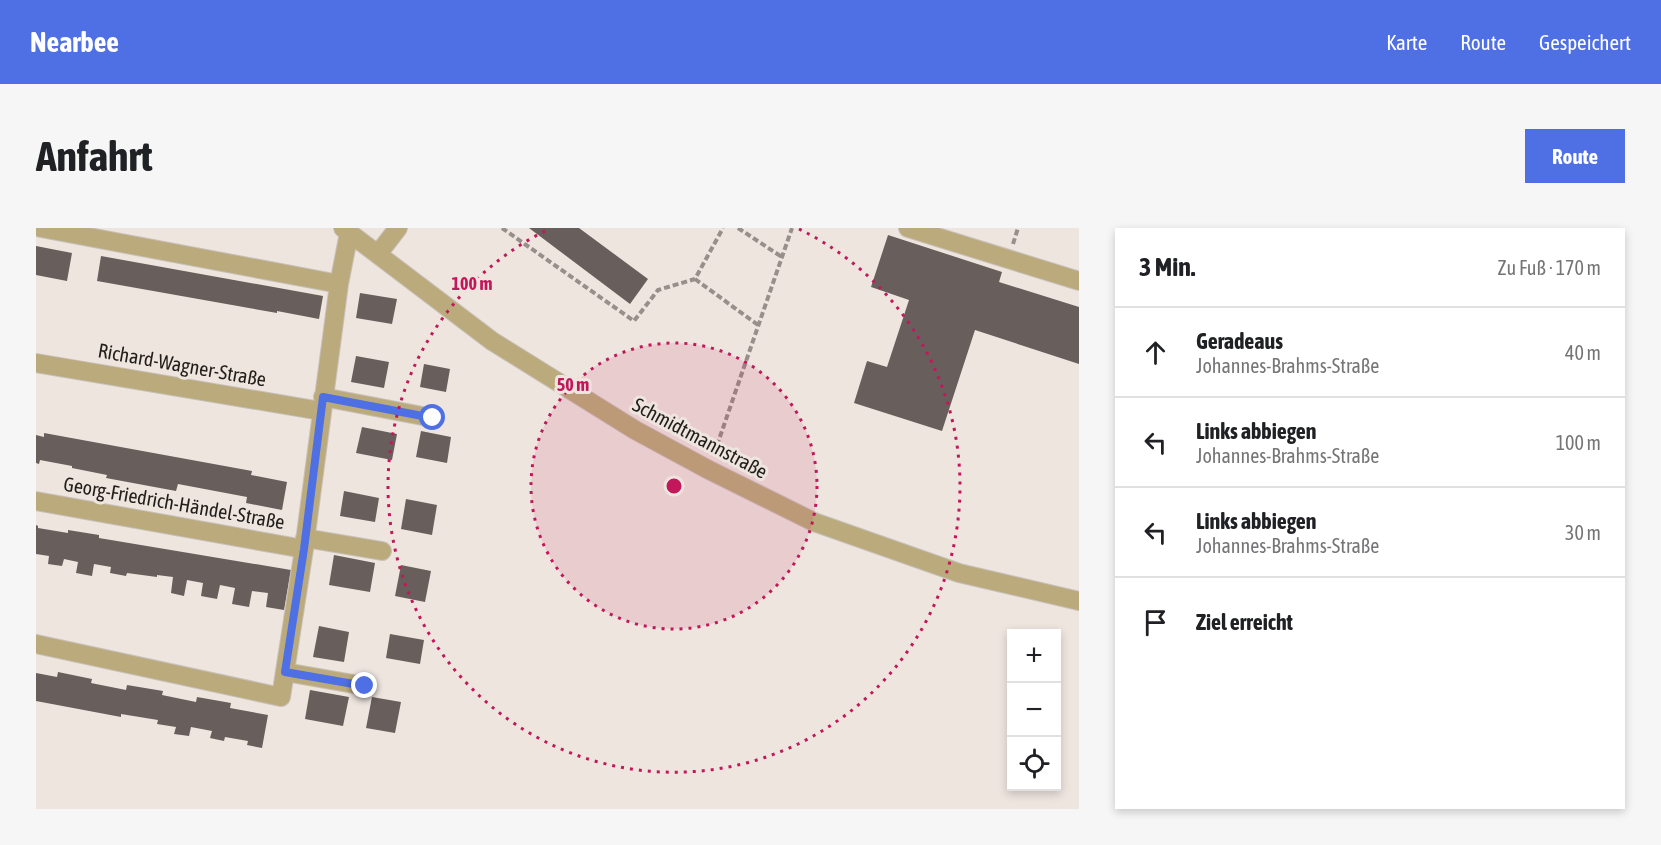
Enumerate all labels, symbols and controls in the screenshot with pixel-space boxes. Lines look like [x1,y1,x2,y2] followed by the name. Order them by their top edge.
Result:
[30,26,119,58] text: Nearbee
[1386,30,1427,54] text: Karte
[1460,30,1506,54] text: Route
[1539,30,1631,54] text: Gespeichert
[1525,129,1625,183] button: Route
[36,132,153,180] text: Anfahrt
[1139,252,1195,282] text: 3 Min.
[1498,256,1601,279] text: Zu Fuß · 170 m
[452,273,492,294] text: 100 m
[1196,328,1283,354] text: Geradeaus
[1139,336,1172,369] icon: ahead
[96,338,268,391] street label: Richard-Wagner-Straße
[1565,341,1601,364] text: 40 m
[1196,354,1379,377] text: Johannes-Brahms-Straße
[557,374,589,395] text: 50 m
[629,392,771,483] street label: Schmidtmannstraße
[419,404,445,430] route start
[1196,418,1317,444] text: Links abbiegen
[1139,426,1172,459] icon: left
[1556,431,1601,454] text: 100 m
[1196,444,1379,467] text: Johannes-Brahms-Straße
[62,472,286,533] street label: Georg-Friedrich-Händel-Straße
[664,476,684,496] centre of rings
[1196,508,1317,534] text: Links abbiegen
[1139,516,1172,549] icon: left
[1565,521,1601,544] text: 30 m
[1196,534,1379,557] text: Johannes-Brahms-Straße
[1139,606,1172,639] icon: arrive
[1196,609,1293,635] text: Ziel erreicht
[1007,629,1061,791] map controls
[1007,629,1061,683] button: +
[351,672,377,698] route end
[1007,683,1061,737] button: −
[1007,737,1061,791] button: locate

